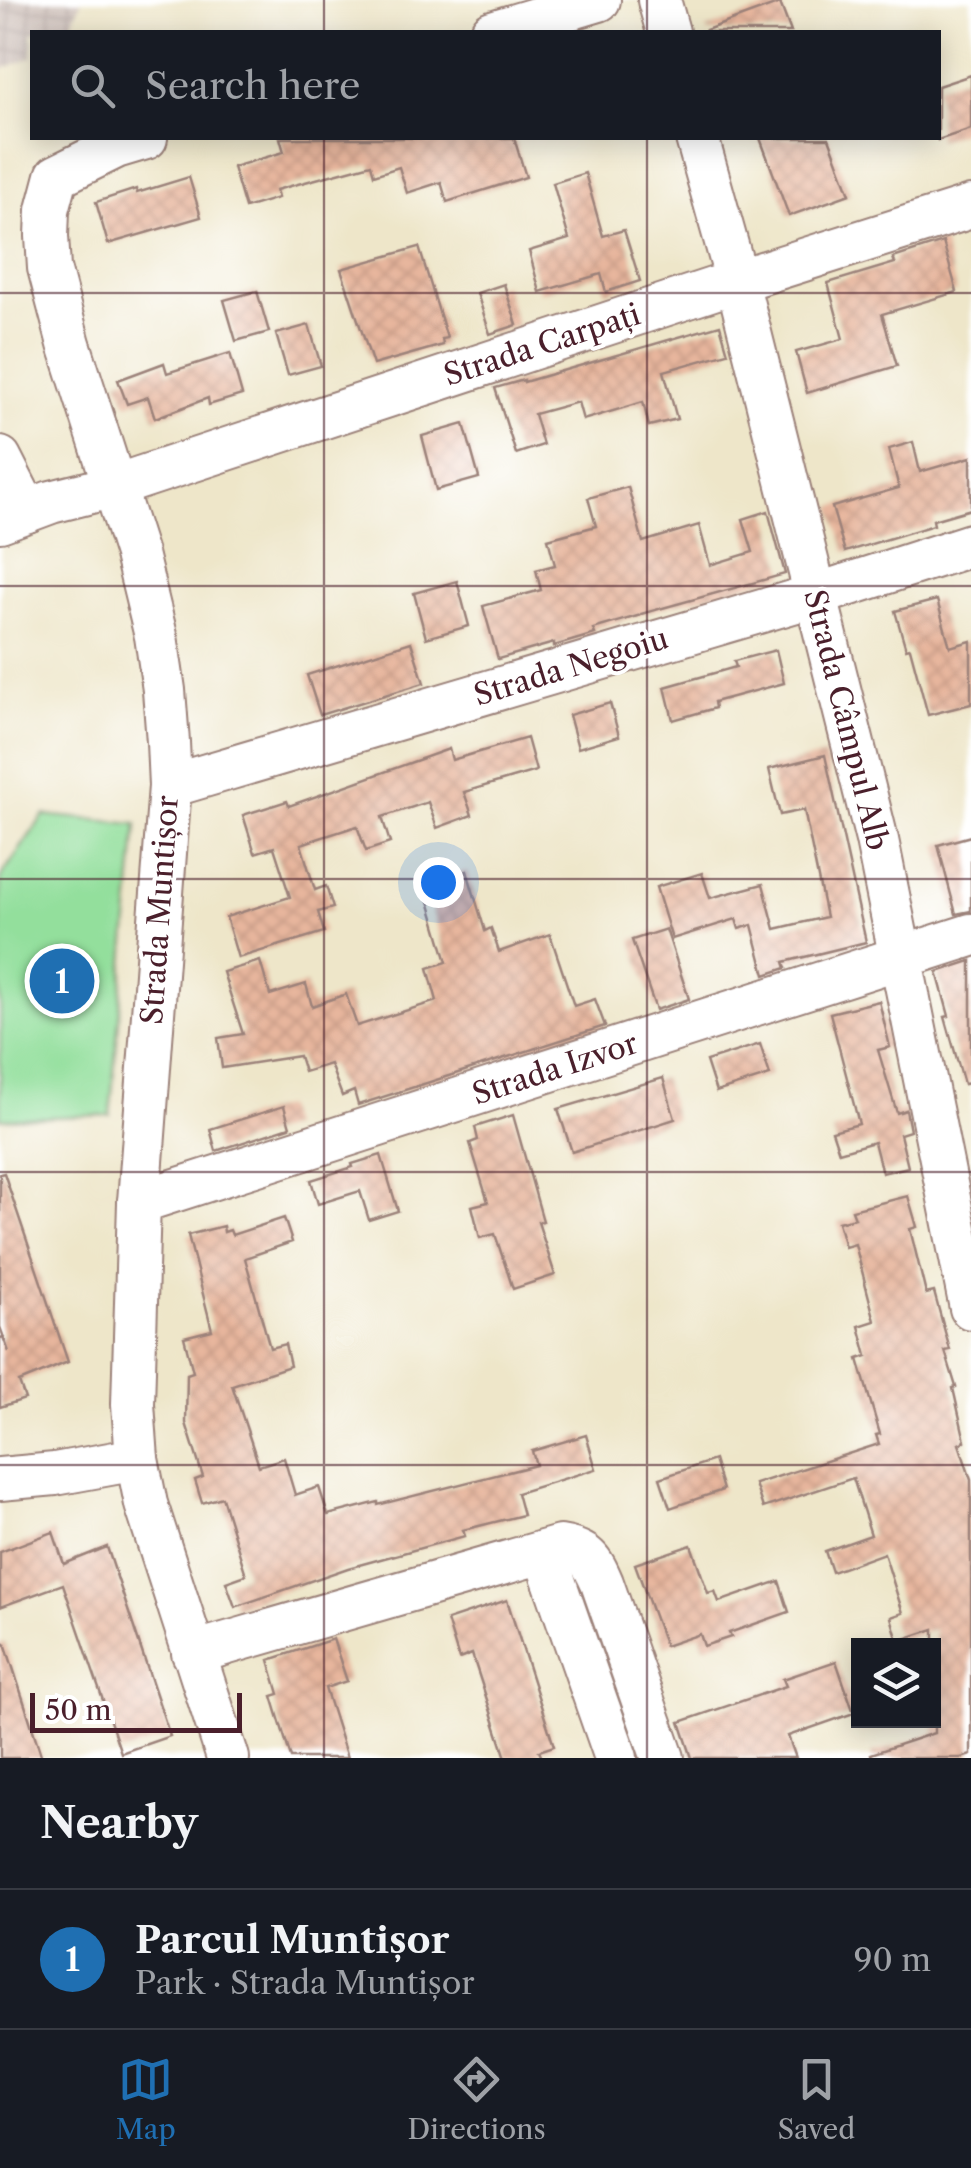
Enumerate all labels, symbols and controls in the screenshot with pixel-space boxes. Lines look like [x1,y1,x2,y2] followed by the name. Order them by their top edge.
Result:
[30,30,941,140] search box
[65,58,120,113] icon: search
[145,62,360,109] text: Search here
[439,295,645,394] street label: Strada Carpați
[796,586,897,854] street label: Strada Câmpul Alb
[469,619,672,714] street label: Strada Negoiu
[133,794,186,1026] street label: Strada Muntișor
[413,857,464,908] your location
[30,944,94,1018] pin: 1
[467,1024,643,1113] street label: Strada Izvor
[851,1638,941,1728] map controls
[851,1638,941,1728] button: layers
[30,1688,242,1732] scale bar
[45,1693,112,1727] text: 50 m
[40,1797,198,1849] text: Nearby
[135,1916,449,1963] text: Parcul Muntișor
[65,1940,80,1979] text: 1
[854,1940,931,1979] text: 90 m
[135,1963,475,2002] text: Park · Strada Muntișor
[116,2052,176,2146] tab: Map
[407,2052,546,2146] tab: Directions
[777,2052,855,2146] tab: Saved

